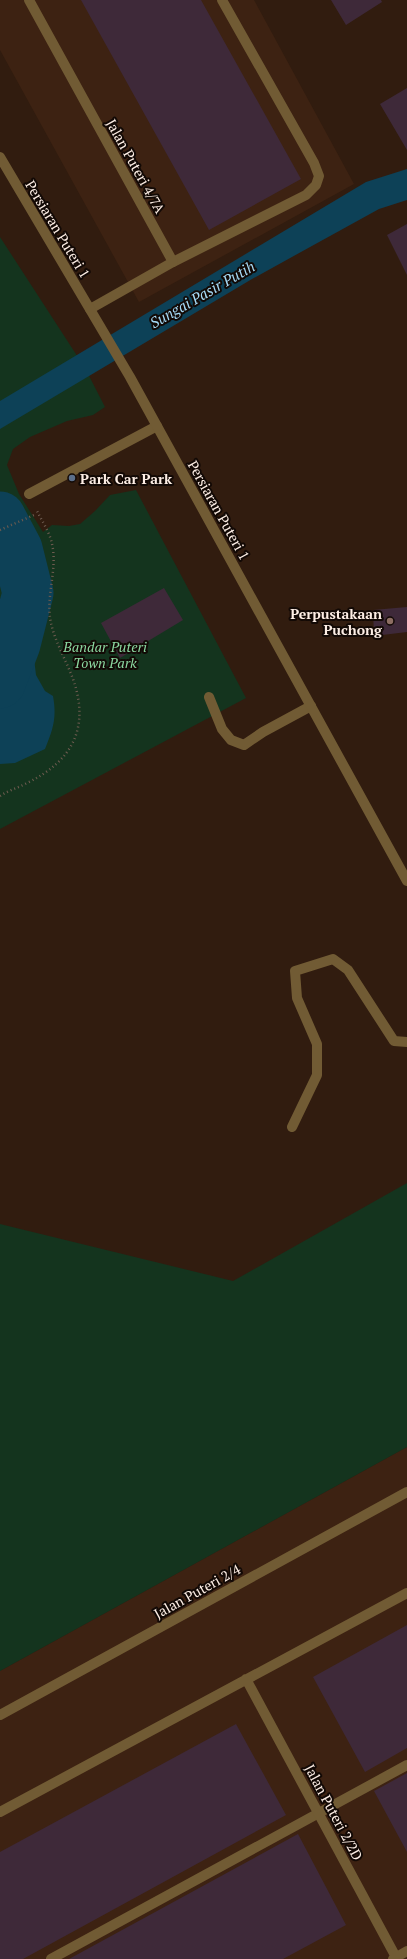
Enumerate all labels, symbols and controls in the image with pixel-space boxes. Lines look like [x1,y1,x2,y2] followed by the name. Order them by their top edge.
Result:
[102,116,170,217] street label: Jalan Puteri 4/7A
[21,177,95,281] street label: Persiaran Puteri 1
[146,256,258,332] water label: Sungai Pasir Putih
[184,457,254,563] street label: Persiaran Puteri 1
[80,469,173,488] place label: Park Car Park
[67,473,77,483] marker: Park Car Park
[290,604,383,639] place label: Perpustakaan Puchong
[385,616,395,626] marker: Perpustakaan Puchong
[62,637,147,672] park label: Bandar Puteri Town Park
[150,1559,244,1623] street label: Jalan Puteri 2/4
[301,1761,367,1863] street label: Jalan Puteri 2/2D

